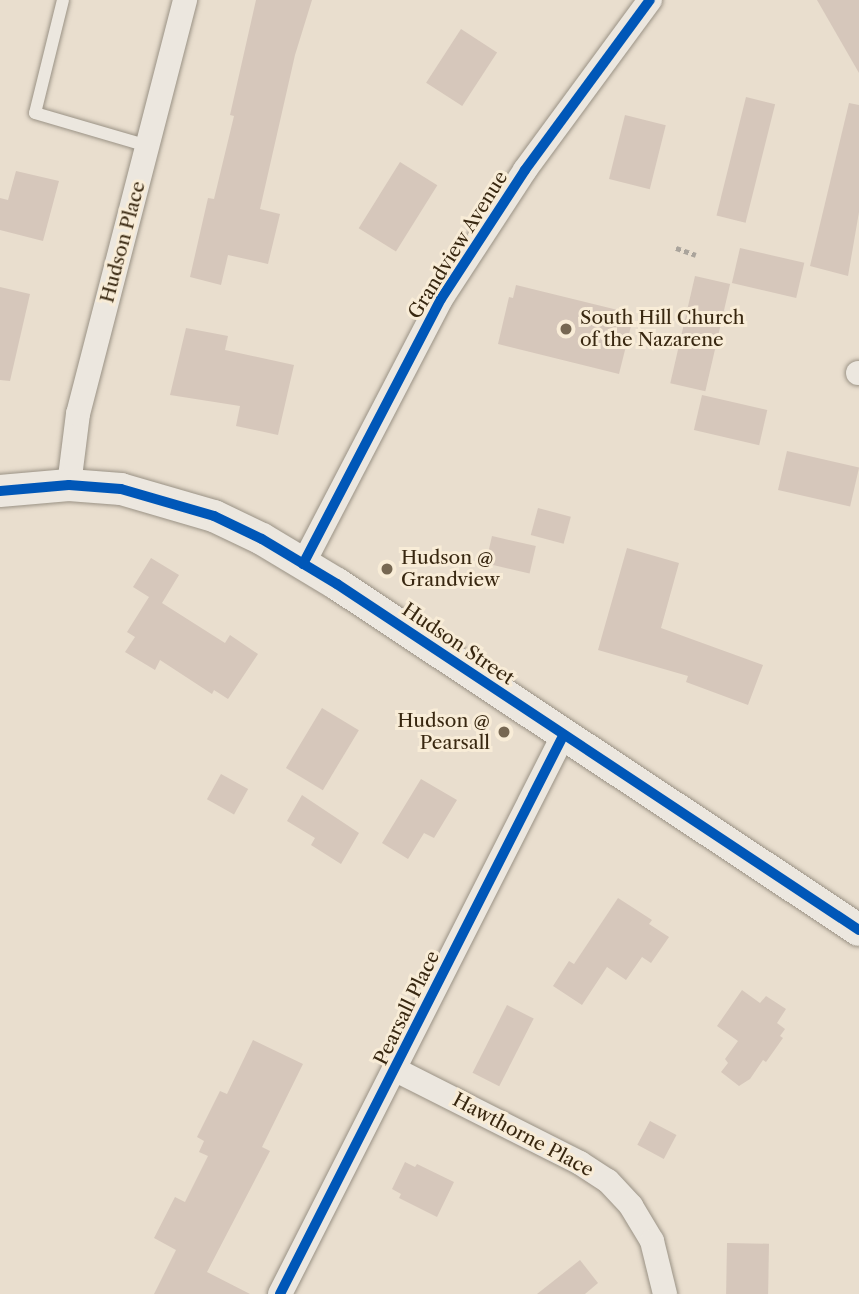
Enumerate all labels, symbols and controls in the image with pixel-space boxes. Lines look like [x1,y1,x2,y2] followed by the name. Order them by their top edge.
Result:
[403,166,513,324] street label: Grandview Avenue
[96,179,150,305] street label: Hudson Place
[580,307,745,351] place label: South Hill Church of the Nazarene
[558,321,574,337] marker: South Hill Church of the Nazarene
[401,547,500,591] place label: Hudson @ Grandview
[379,561,395,577] marker: Hudson @ Grandview
[398,598,518,690] street label: Hudson Street
[397,710,490,754] place label: Hudson @ Pearsall
[496,724,512,740] marker: Hudson @ Pearsall
[370,947,444,1069] street label: Pearsall Place
[449,1088,597,1182] street label: Hawthorne Place

